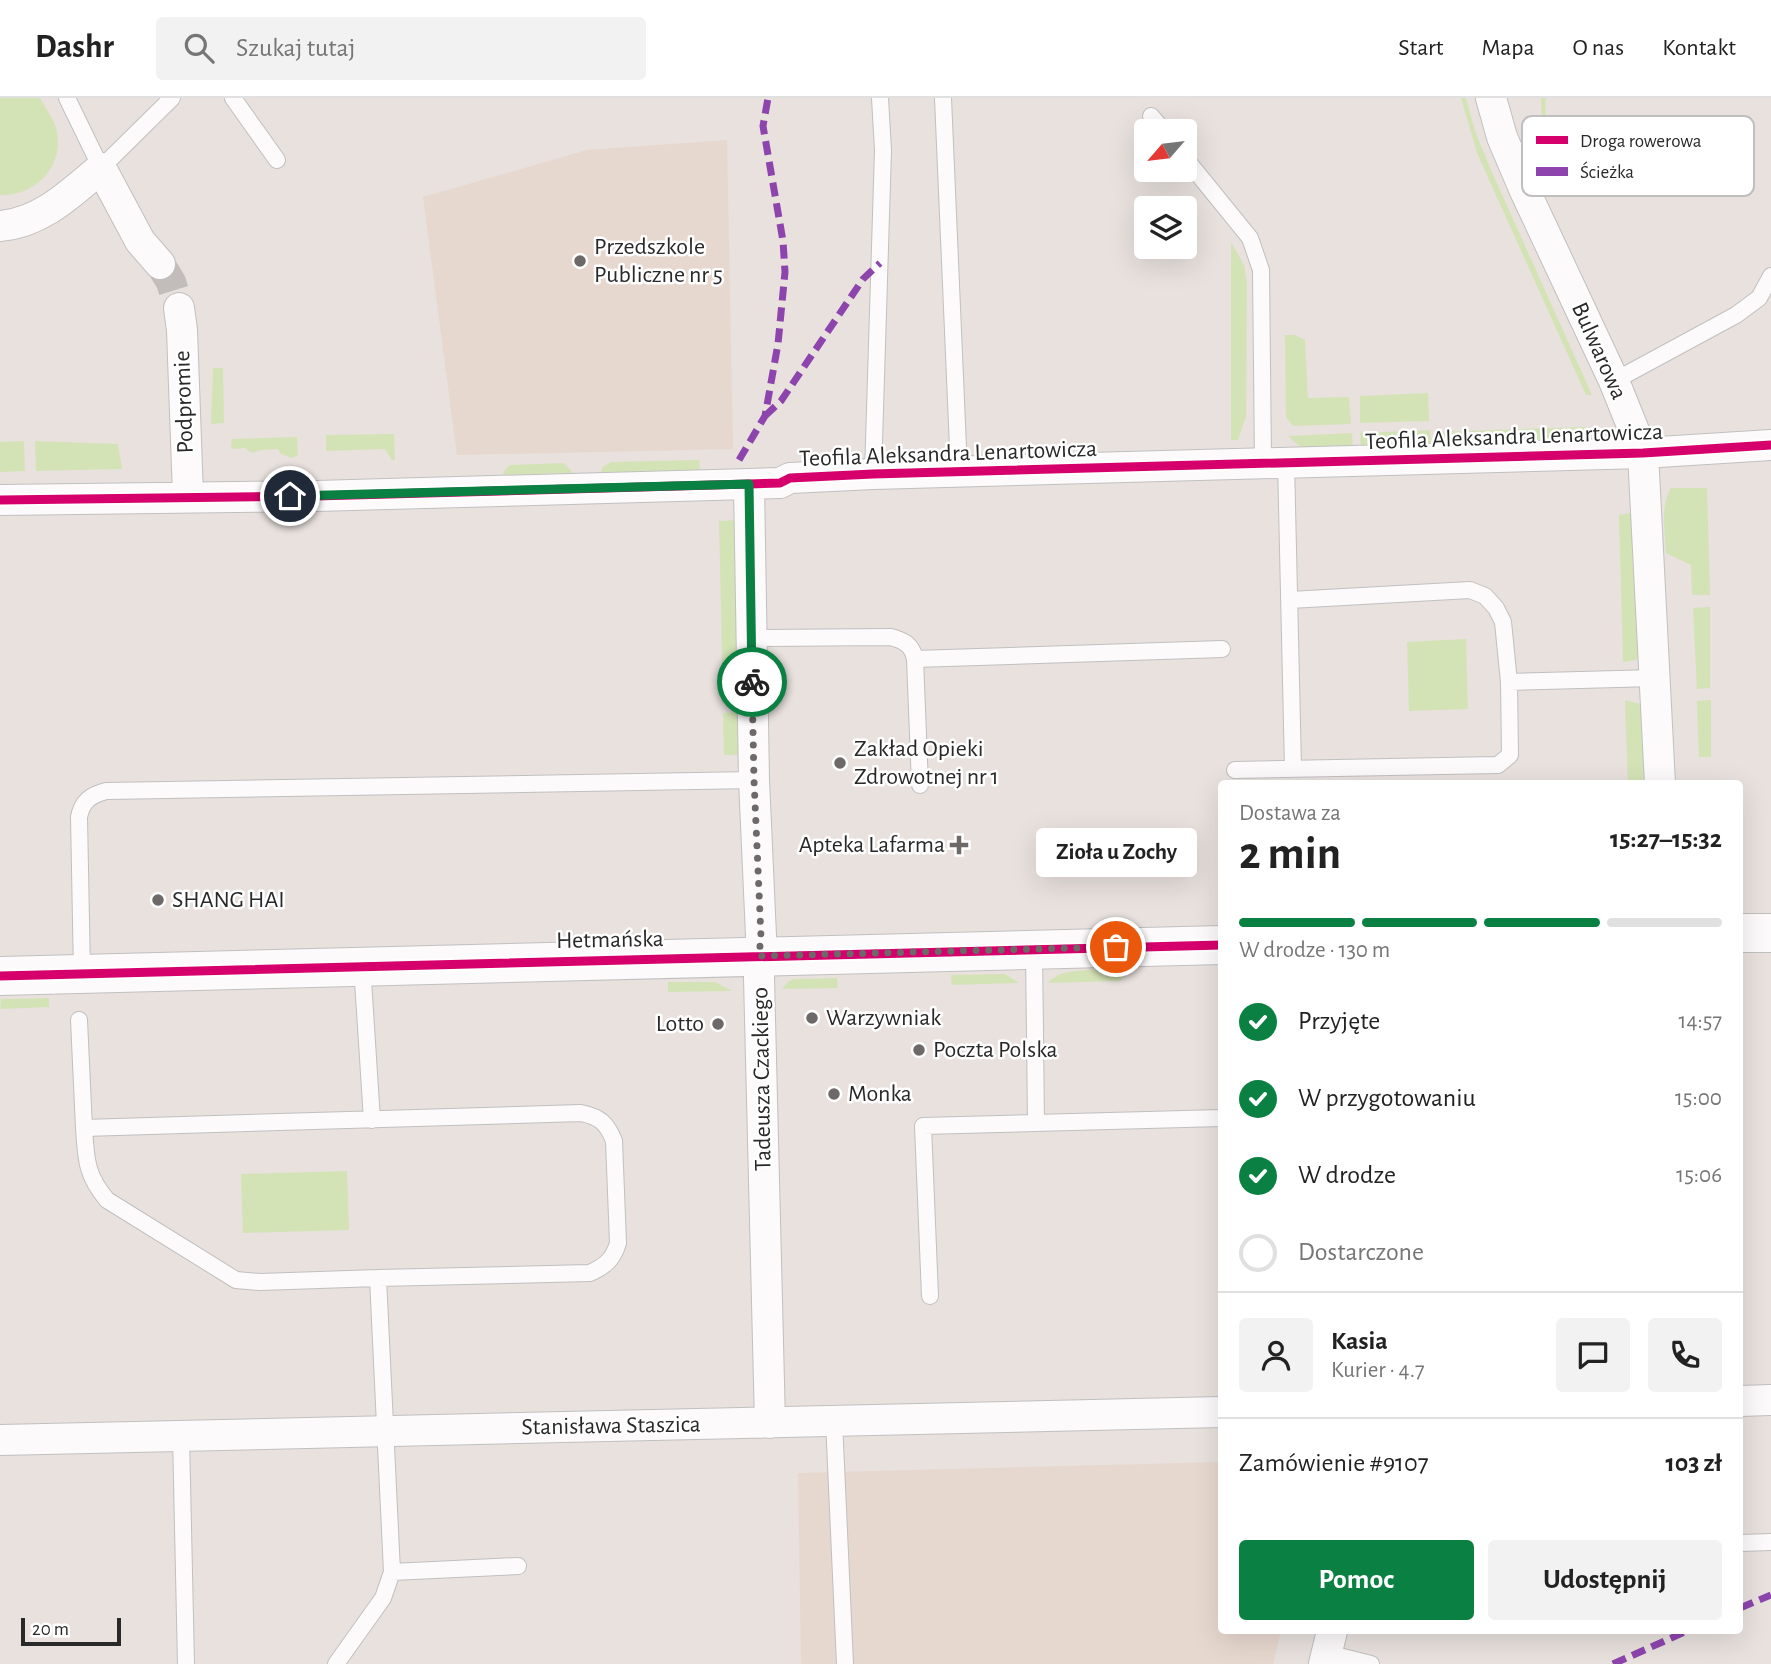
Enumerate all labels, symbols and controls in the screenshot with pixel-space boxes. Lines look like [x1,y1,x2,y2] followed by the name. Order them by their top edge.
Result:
[156,17,646,80] search box
[180,29,218,67] icon: search
[35,31,114,64] text: Dashr
[236,35,355,61] text: Szukaj tutaj
[1398,36,1443,60] text: Start
[1481,36,1535,60] text: Mapa
[1573,36,1624,60] text: O nas
[1662,36,1736,60] text: Kontakt
[1522,116,1754,196] legend
[1134,119,1197,182] north arrow
[1134,119,1197,259] map controls
[1580,132,1702,151] text: Droga rowerowa
[1580,161,1634,182] text: Ścieżka
[1134,196,1197,259] button: layers
[594,235,723,287] place label: Przedszkole Publiczne nr 5
[572,253,588,269] marker: Przedszkole Publiczne nr 5
[1567,299,1631,403] street label: Bulwarowa
[170,350,198,454] street label: Podpromie
[1364,420,1664,454] street label: Teofila Aleksandra Lenartowicza
[798,437,1098,471] street label: Teofila Aleksandra Lenartowicza
[260,466,320,526] pin
[271,477,309,515] icon: home
[717,647,787,717] courier
[733,663,771,701] icon: bike
[854,737,999,789] place label: Zakład Opieki Zdrowotnej nr 1
[832,755,848,771] marker: Zakład Opieki Zdrowotnej nr 1
[1239,802,1341,825] text: Dostawa za
[1610,826,1722,852] text: 15:27–15:32
[1036,828,1196,877] callout: Zioła u Zochy
[1239,831,1341,877] text: 2 min
[799,833,945,857] place label: Apteka Lafarma
[951,837,967,853] marker: Apteka Lafarma
[1056,841,1177,864] text: Zioła u Zochy
[172,888,285,912] place label: SHANG HAI
[150,892,166,908] marker: SHANG HAI
[1086,917,1146,977] pin
[556,927,664,953] street label: Hetmańska
[1097,928,1135,966] icon: bag
[1239,939,1390,962] text: W drodze · 130 m
[748,987,776,1171] street label: Tadeusza Czackiego
[1239,1003,1277,1041] icon: check
[826,1006,941,1030] place label: Warzywniak
[1298,1008,1380,1034] text: Przyjęte
[804,1010,820,1026] marker: Warzywniak
[1679,1010,1722,1033] text: 14:57
[656,1012,704,1036] place label: Lotto
[710,1016,726,1032] marker: Lotto
[933,1038,1058,1062] place label: Poczta Polska
[911,1042,927,1058] marker: Poczta Polska
[1239,1080,1277,1118] icon: check
[848,1082,912,1106] place label: Monka
[1298,1085,1476,1111] text: W przygotowaniu
[826,1086,842,1102] marker: Monka
[1675,1087,1722,1110] text: 15:00
[1239,1157,1277,1195] icon: check
[1298,1162,1396,1188] text: W drodze
[1676,1164,1722,1187] text: 15:06
[1298,1239,1424,1265] text: Dostarczone
[1239,1318,1313,1392] button: person
[1556,1318,1630,1392] button: chat
[1648,1318,1722,1392] button: phone
[1331,1328,1388,1354] text: Kasia
[1331,1359,1425,1382] text: Kurier · 4.7
[521,1412,701,1440] street label: Stanisława Staszica
[1239,1450,1429,1476] text: Zamówienie #9107
[1665,1450,1722,1476] text: 103 zł
[1239,1540,1474,1620] button: Pomoc
[1488,1540,1722,1620] button: Udostępnij
[21,1615,121,1647] scale bar
[32,1620,69,1639] text: 20 m

